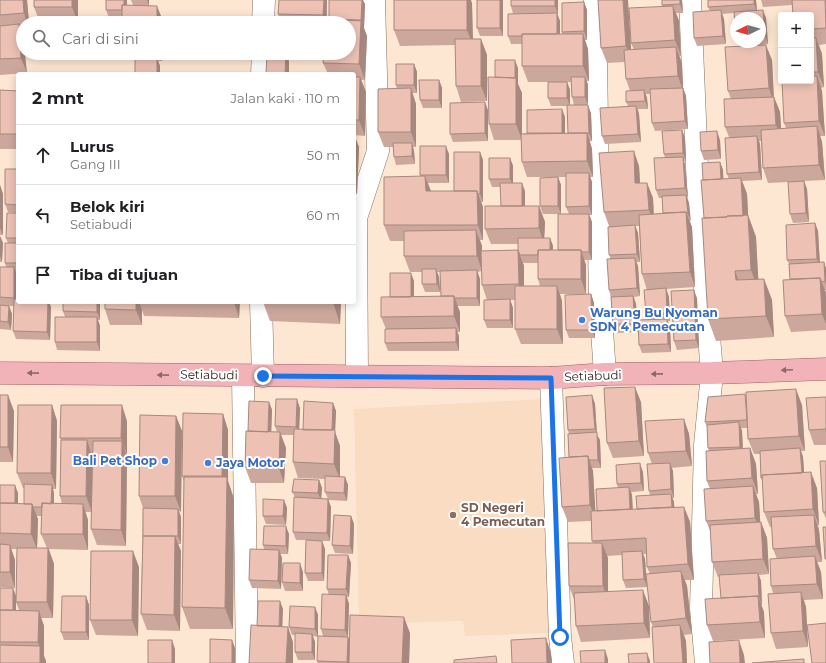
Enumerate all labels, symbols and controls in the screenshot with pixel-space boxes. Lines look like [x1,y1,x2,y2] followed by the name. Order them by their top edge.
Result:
[730,12,766,48] north arrow
[778,12,814,84] map controls
[778,12,814,48] button: +
[16,16,356,60] search box
[30,27,52,49] icon: search
[62,29,139,48] text: Cari di sini
[778,48,814,84] button: −
[32,88,84,108] text: 2 mnt
[231,90,340,106] text: Jalan kaki · 110 m
[70,137,114,156] text: Lurus
[32,144,54,166] icon: ahead
[307,147,340,163] text: 50 m
[70,156,121,172] text: Gang III
[70,197,145,216] text: Belok kiri
[32,204,54,226] icon: left
[306,207,340,223] text: 60 m
[70,216,132,232] text: Setiabudi
[32,264,54,286] icon: arrive
[70,265,178,284] text: Tiba di tujuan
[590,305,718,334] place label: Warung Bu Nyoman SDN 4 Pemecutan
[577,315,587,325] marker: Warung Bu Nyoman SDN 4 Pemecutan
[180,367,238,382] street label: Setiabudi
[254,367,272,385] route end
[564,367,622,384] street label: Setiabudi
[781,367,793,374] one-way arrow
[26,370,39,376] one-way arrow
[650,371,663,377] one-way arrow
[156,372,169,378] one-way arrow
[73,453,157,468] place label: Bali Pet Shop
[215,455,285,470] place label: Jaya Motor
[160,456,170,466] marker: Bali Pet Shop
[203,458,213,468] marker: Jaya Motor
[461,500,545,529] place label: SD Negeri 4 Pemecutan
[448,510,458,520] marker: SD Negeri 4 Pemecutan
[551,628,569,646] route start

